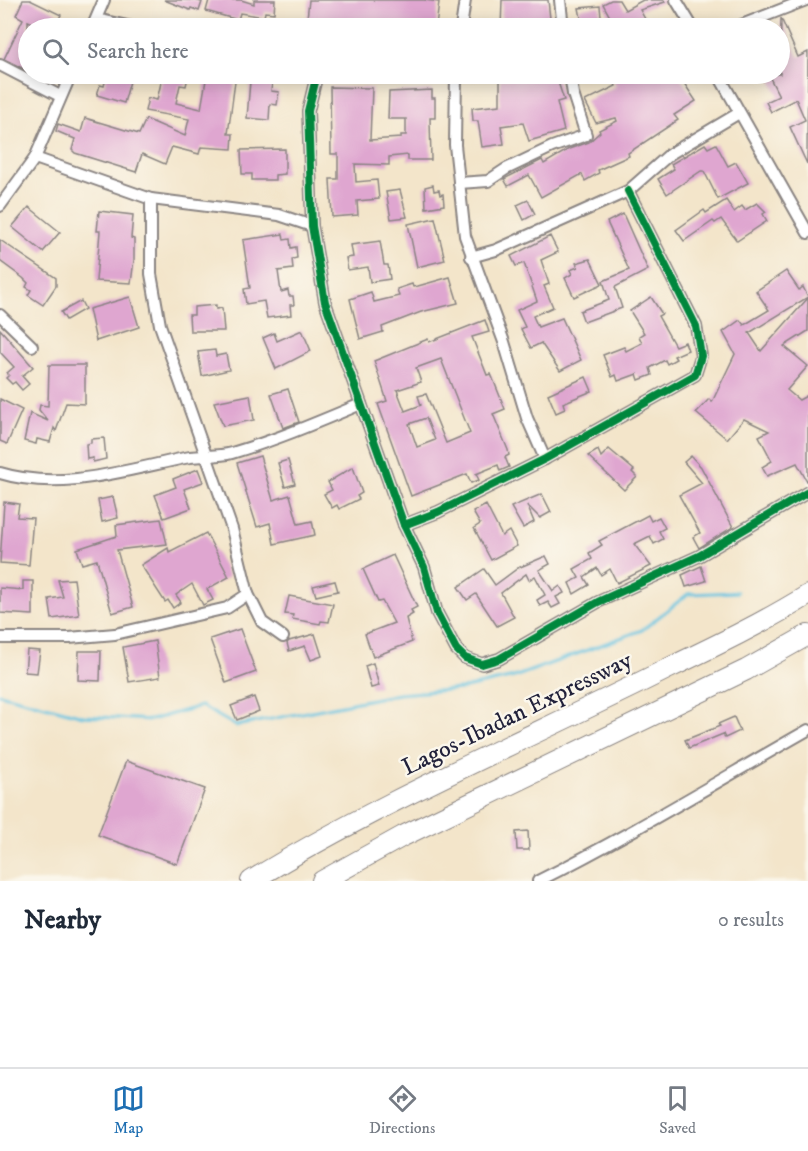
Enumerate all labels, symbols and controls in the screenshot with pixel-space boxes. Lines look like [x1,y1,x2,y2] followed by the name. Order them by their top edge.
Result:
[18,18,790,84] search box
[39,35,72,68] icon: search
[87,38,189,65] text: Search here
[397,645,637,783] street label: Lagos-Ibadan Expressway
[24,904,101,937] text: Nearby
[718,908,784,933] text: 0 results
[112,1082,145,1138] tab: Map
[369,1082,435,1138] tab: Directions
[659,1082,696,1138] tab: Saved

